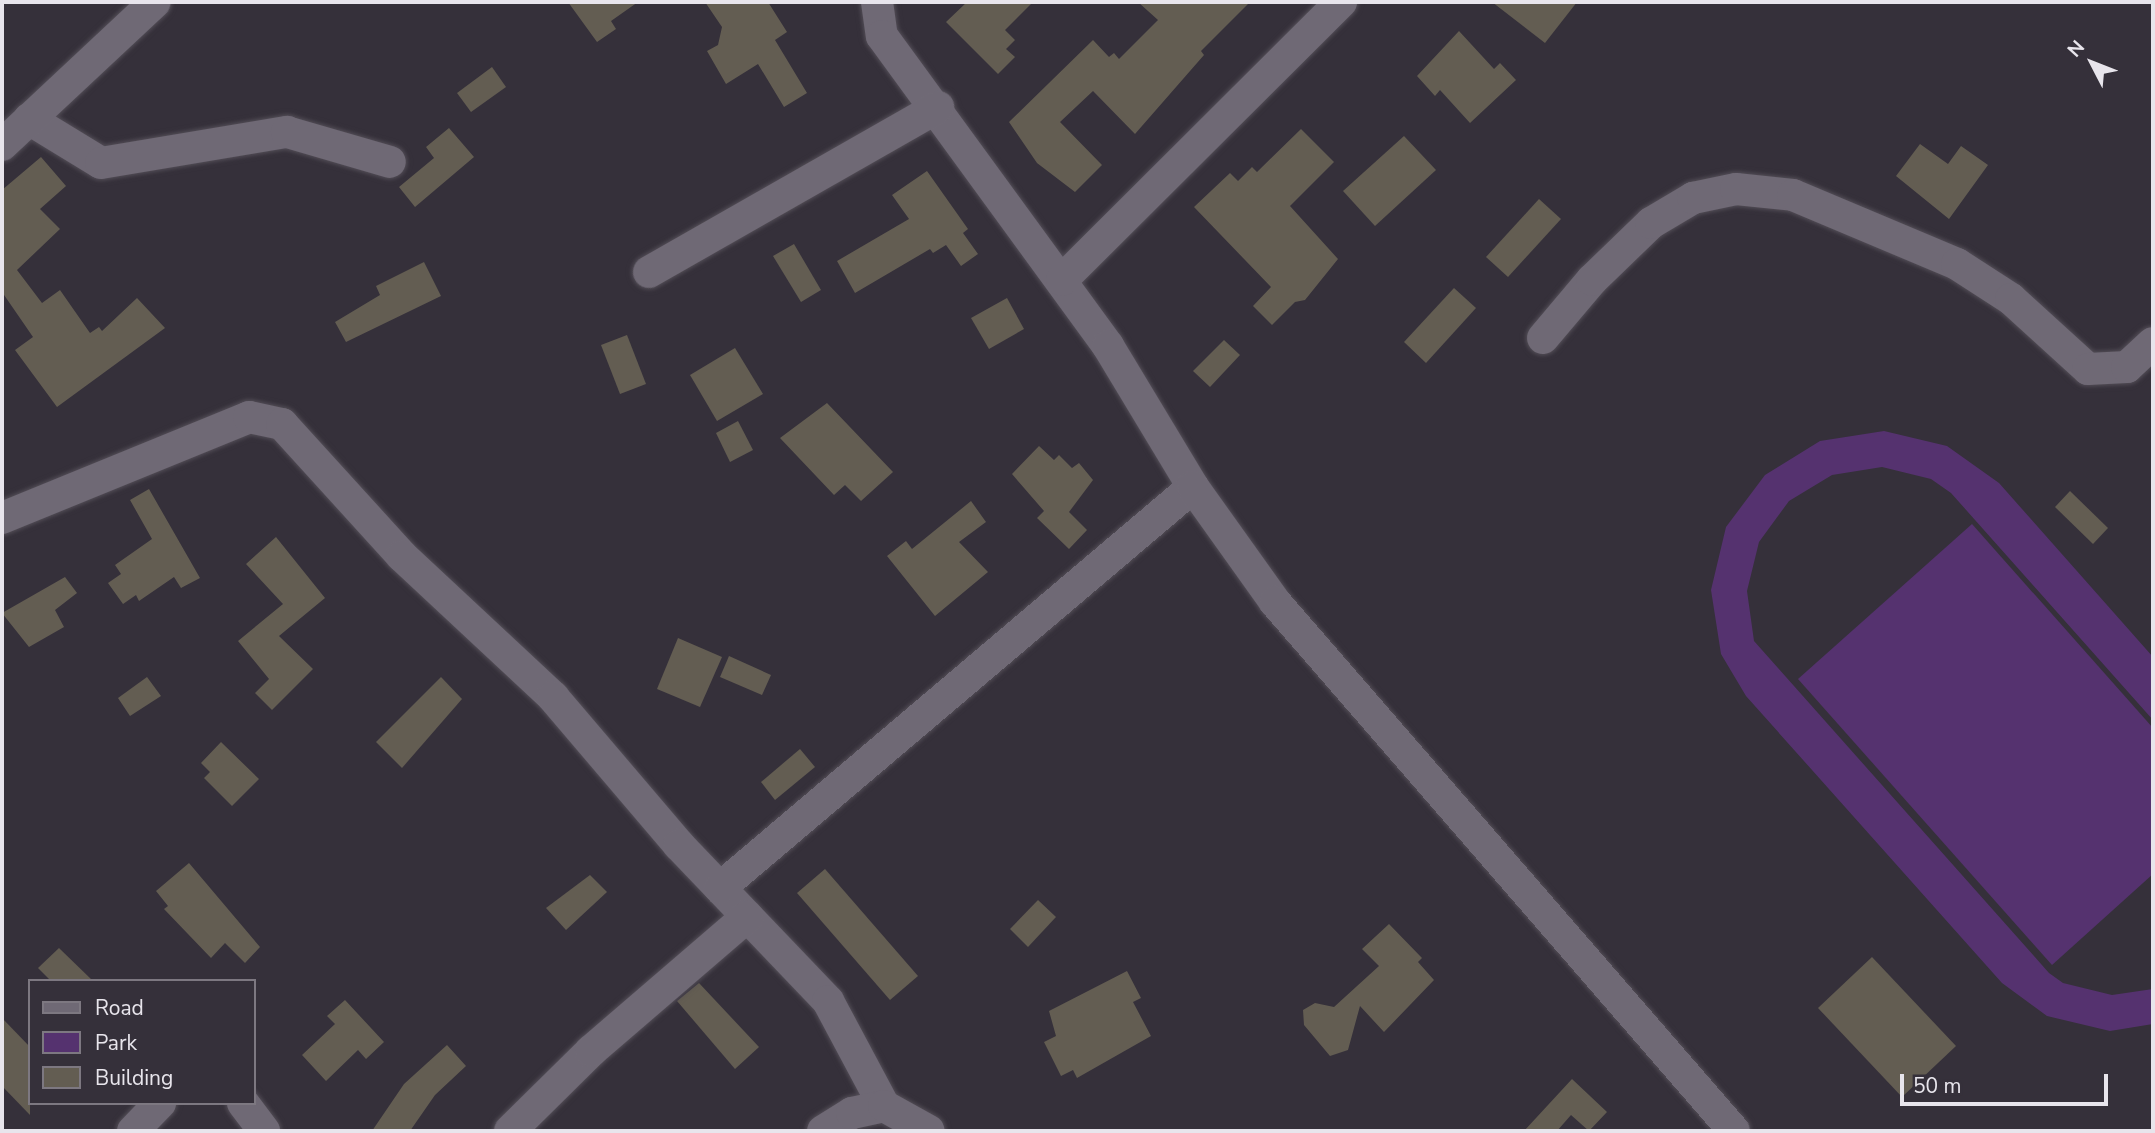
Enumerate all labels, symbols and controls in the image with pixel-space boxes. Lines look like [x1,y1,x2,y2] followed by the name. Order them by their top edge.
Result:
[2057,28,2127,98] north arrow
[2062,35,2091,63] text: N
[28,979,256,1105] legend
[95,994,144,1022] text: Road
[95,1029,137,1057] text: Park
[1903,1060,2111,1104] scale bar
[95,1064,173,1092] text: Building
[1913,1072,1962,1100] text: 50 m

